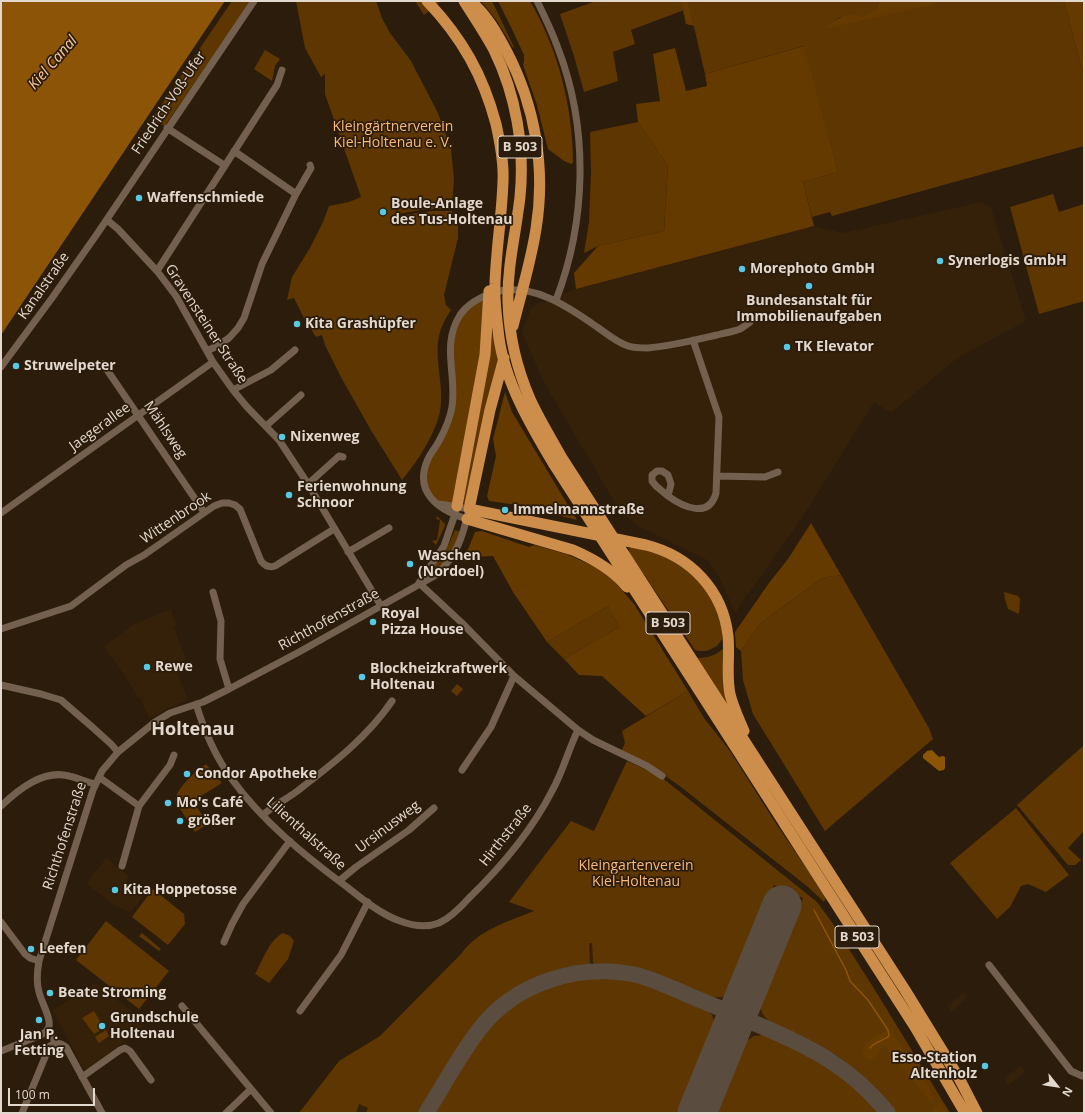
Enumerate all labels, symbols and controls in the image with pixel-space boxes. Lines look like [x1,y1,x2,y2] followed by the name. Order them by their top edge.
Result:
[25,32,81,94] water label: Kiel Canal
[128,48,210,158] street label: Friedrich-Voß-Ufer
[333,119,453,152] park label: Kleingärtnerverein Kiel-Holtenau e. V.
[498,136,542,158] road number: B 503
[147,190,264,206] place label: Waffenschmiede
[134,193,144,203] marker: Waffenschmiede
[391,196,512,228] place label: Boule-Anlage des Tus-Holtenau
[378,207,388,217] marker: Boule-Anlage des Tus-Holtenau
[15,249,73,323] street label: Kanalstraße
[948,253,1067,269] place label: Synerlogis GmbH
[935,256,945,266] marker: Synerlogis GmbH
[161,261,251,387] street label: Gravensteiner Straße
[750,261,875,277] place label: Morephoto GmbH
[737,264,747,274] marker: Morephoto GmbH
[804,281,814,291] marker: Bundesanstalt für Immobilienaufgaben
[736,293,882,326] place label: Bundesanstalt für Immobilienaufgaben
[305,316,416,332] place label: Kita Grashüpfer
[292,319,302,329] marker: Kita Grashüpfer
[795,339,874,355] place label: TK Elevator
[782,342,792,352] marker: TK Elevator
[24,358,116,374] place label: Struwelpeter
[11,361,21,371] marker: Struwelpeter
[140,398,190,462] street label: Mählsweg
[66,399,134,455] street label: Jaegerallee
[290,429,359,445] place label: Nixenweg
[277,432,287,442] marker: Nixenweg
[297,479,406,512] place label: Ferienwohnung Schnoor
[138,488,214,548] street label: Wittenbrook
[284,490,294,500] marker: Ferienwohnung Schnoor
[513,502,644,518] place label: Immelmannstraße
[500,505,510,515] marker: Immelmannstraße
[418,548,484,580] place label: Waschen (Nordoel)
[405,559,415,569] marker: Waschen (Nordoel)
[276,585,382,655] street label: Richthofenstraße
[381,606,464,638] place label: Royal Pizza House
[646,612,690,634] road number: B 503
[368,617,378,627] marker: Royal Pizza House
[155,659,193,675] place label: Rewe
[370,661,507,694] place label: Blockheizkraftwerk Holtenau
[142,662,152,672] marker: Rewe
[357,672,367,682] marker: Blockheizkraftwerk Holtenau
[151,719,235,741] district label: Holtenau
[195,766,317,782] place label: Condor Apotheke
[182,769,192,779] marker: Condor Apotheke
[40,780,90,892] street label: Richthofenstraße
[263,794,349,874] street label: Lilienthalstraße
[176,795,243,811] place label: Mo's Café
[352,797,424,857] street label: Ursinusweg
[163,798,173,808] marker: Mo's Café
[476,800,536,870] street label: Hirthstraße
[188,813,236,829] place label: größer
[175,816,185,826] marker: größer
[578,858,694,890] park label: Kleingartenverein Kiel-Holtenau
[123,882,237,898] place label: Kita Hoppetosse
[110,885,120,895] marker: Kita Hoppetosse
[835,926,879,948] road number: B 503
[39,941,86,957] place label: Leefen
[26,944,36,954] marker: Leefen
[58,985,166,1001] place label: Beate Stroming
[45,988,55,998] marker: Beate Stroming
[110,1010,199,1042] place label: Grundschule Holtenau
[34,1015,44,1025] marker: Jan P. Fetting
[97,1021,107,1031] marker: Grundschule Holtenau
[14,1027,64,1060] place label: Jan P. Fetting
[892,1050,977,1082] place label: Esso-Station Altenholz
[980,1061,990,1071] marker: Esso-Station Altenholz
[1037,1066,1077,1106] north arrow
[10,1080,97,1106] scale bar
[1059,1085,1077,1100] text: N
[15,1086,50,1103] text: 100 m

